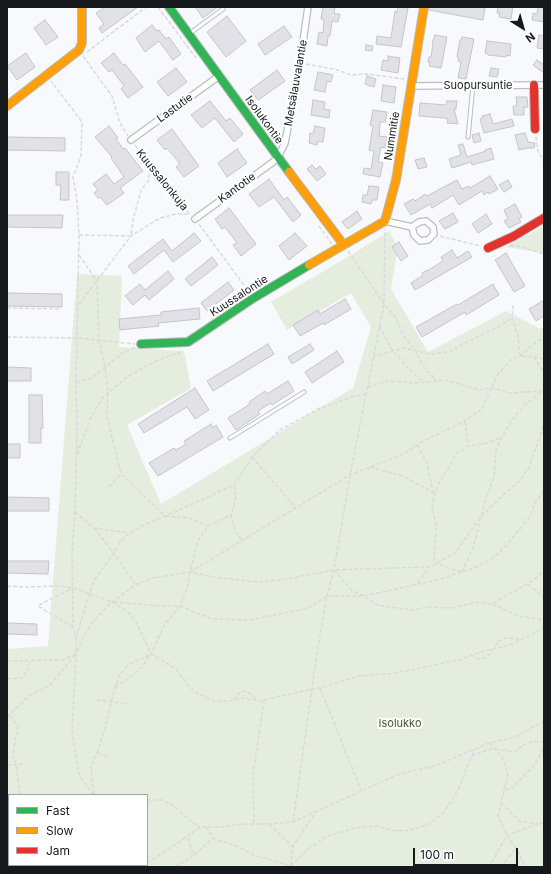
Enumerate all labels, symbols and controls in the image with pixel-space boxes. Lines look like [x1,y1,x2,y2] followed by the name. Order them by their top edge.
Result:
[503,8,543,48] north arrow
[523,29,538,46] text: N
[282,39,310,127] street label: Metsälauvalantie
[443,79,513,93] street label: Suopursuntie
[155,91,195,125] street label: Lastutie
[242,93,286,147] street label: Isolukontie
[382,111,402,161] street label: Nummitie
[133,147,191,213] street label: Kuussalonkuja
[216,170,258,206] street label: Kantotie
[208,272,270,320] street label: Kuussalontie
[379,717,421,731] park label: Isolukko
[8,794,148,866] legend
[46,803,70,818] text: Fast
[46,823,73,838] text: Slow
[415,840,520,866] scale bar
[46,843,70,858] text: Jam
[420,847,454,862] text: 100 m

